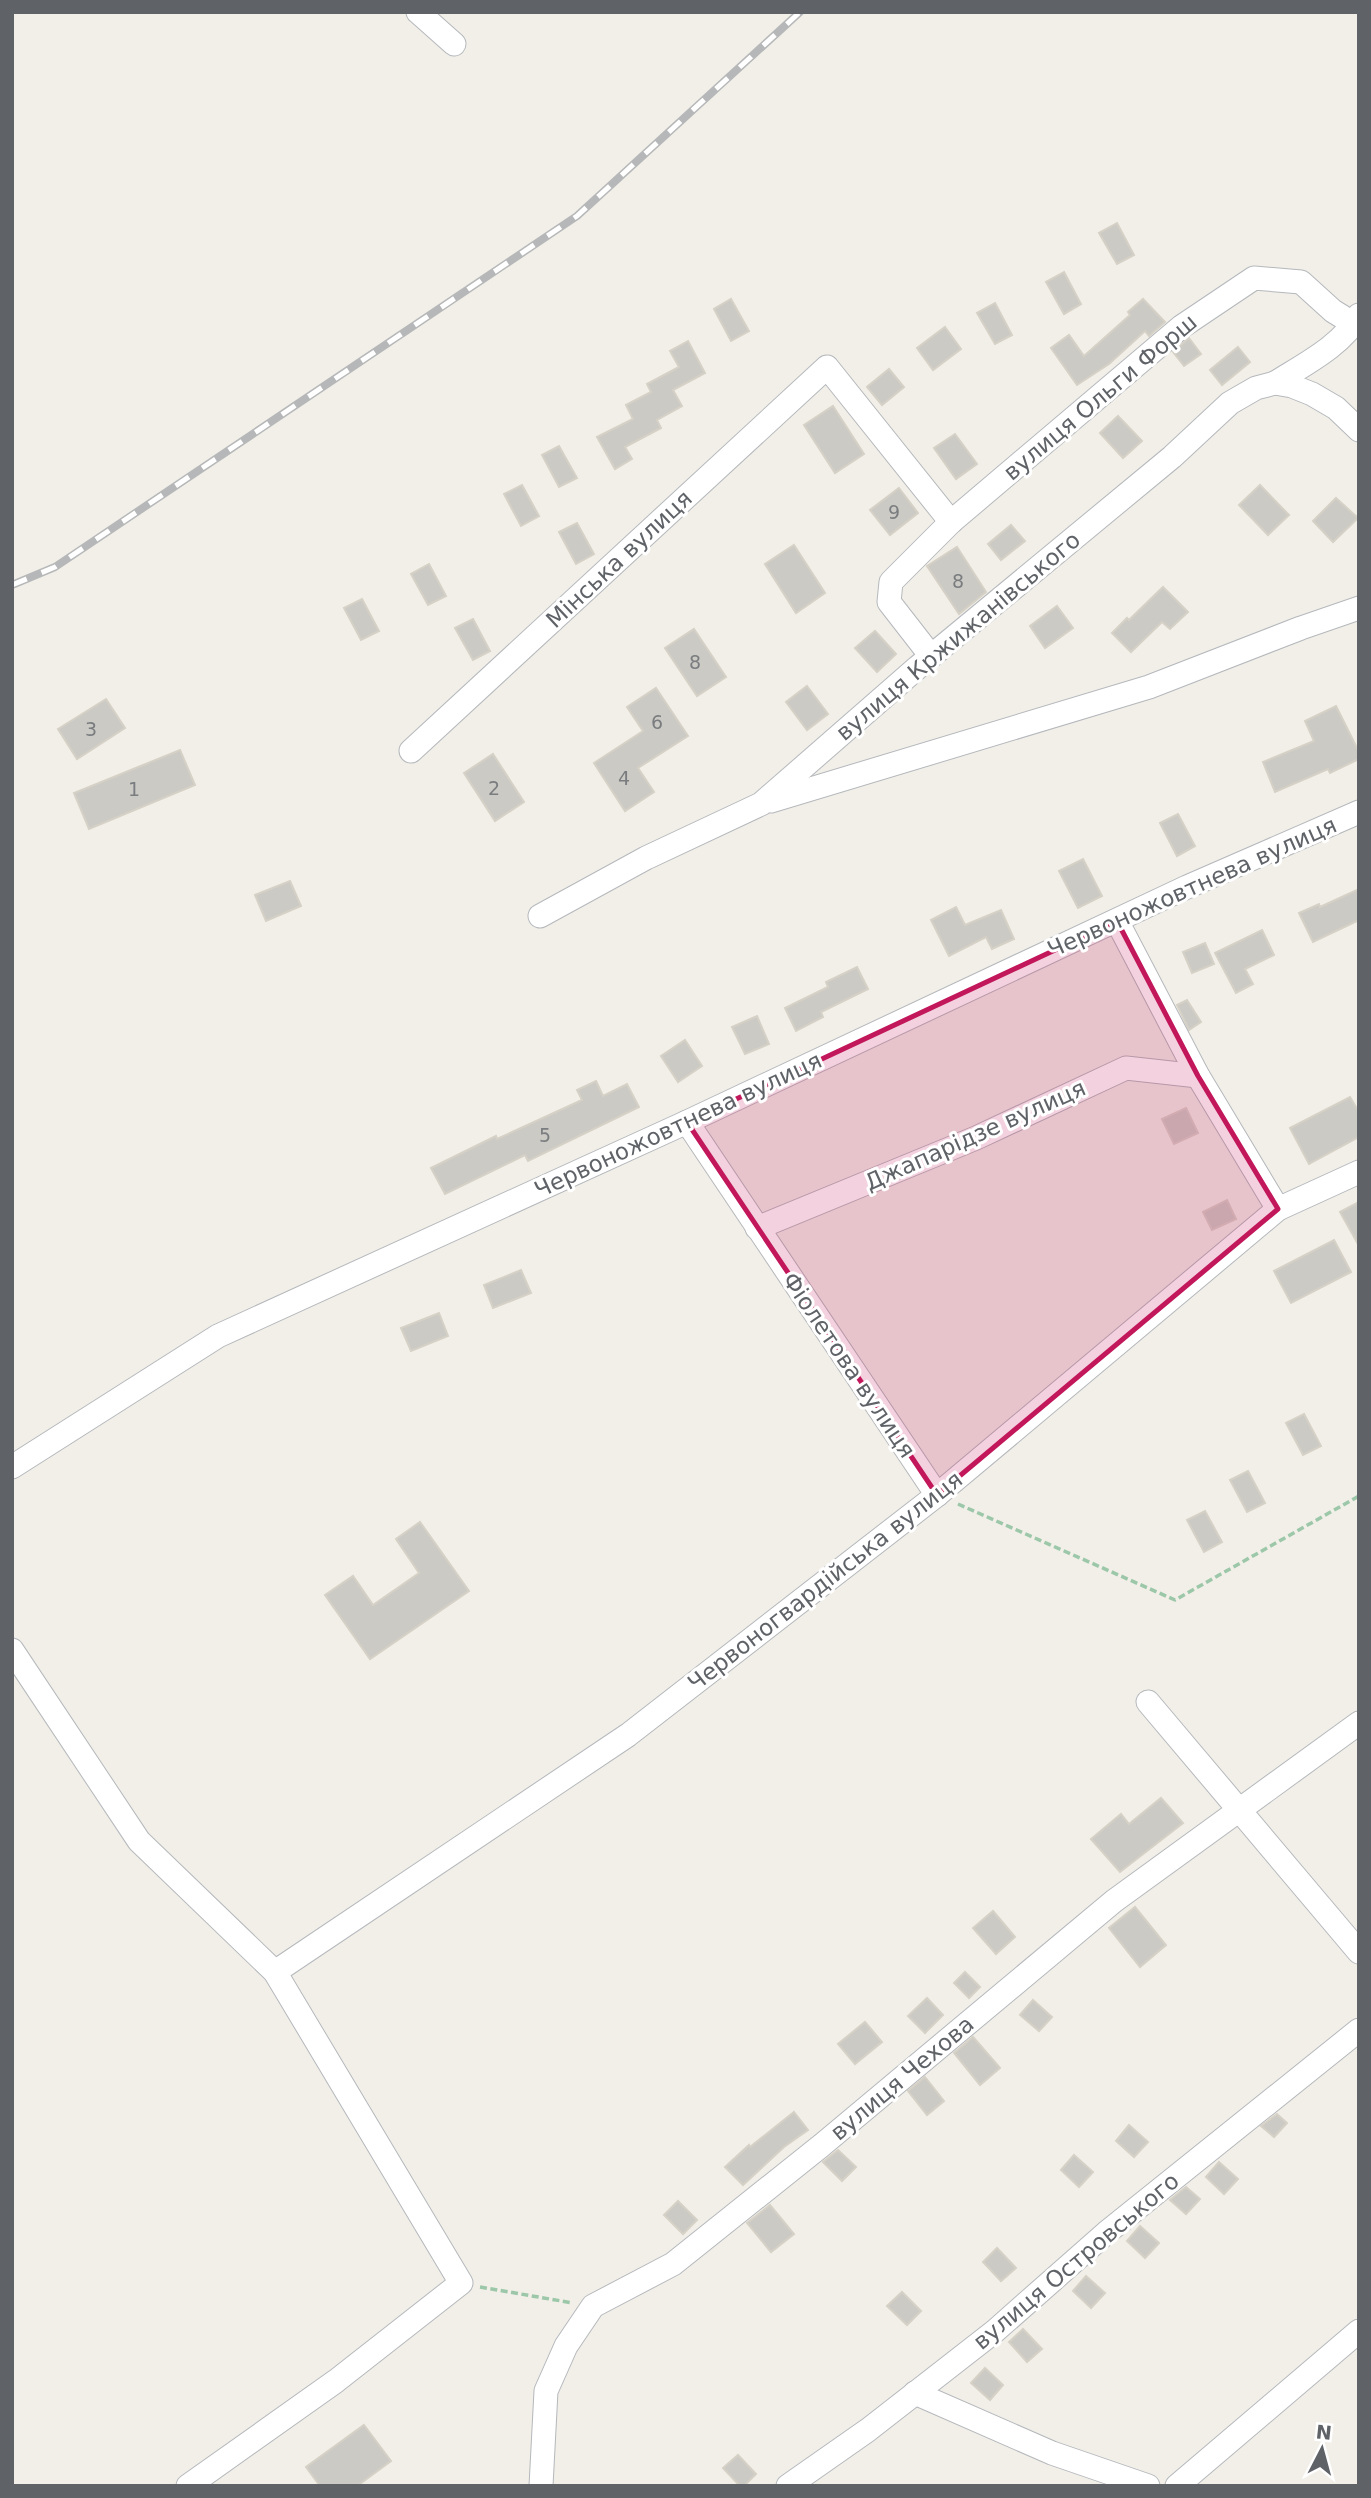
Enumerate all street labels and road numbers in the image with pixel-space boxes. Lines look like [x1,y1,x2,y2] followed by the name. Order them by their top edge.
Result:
[998,309,1202,485] street label: вулиця Ольги Форш
[541,485,697,633] street label: Мінська вулиця
[831,526,1085,746] street label: вулиця Кржижанівського
[1044,811,1340,963] street label: Червоножовтнева вулиця
[530,1047,826,1203] street label: Червоножовтнева вулиця
[861,1075,1089,1195] street label: Джапарідзе вулиця
[777,1267,921,1463] street label: Фіолетова вулиця
[683,1466,967,1696] street label: Червоногвардійська вулиця
[825,2011,979,2145] street label: вулиця Чехова
[968,2167,1184,2355] street label: вулиця Островського

